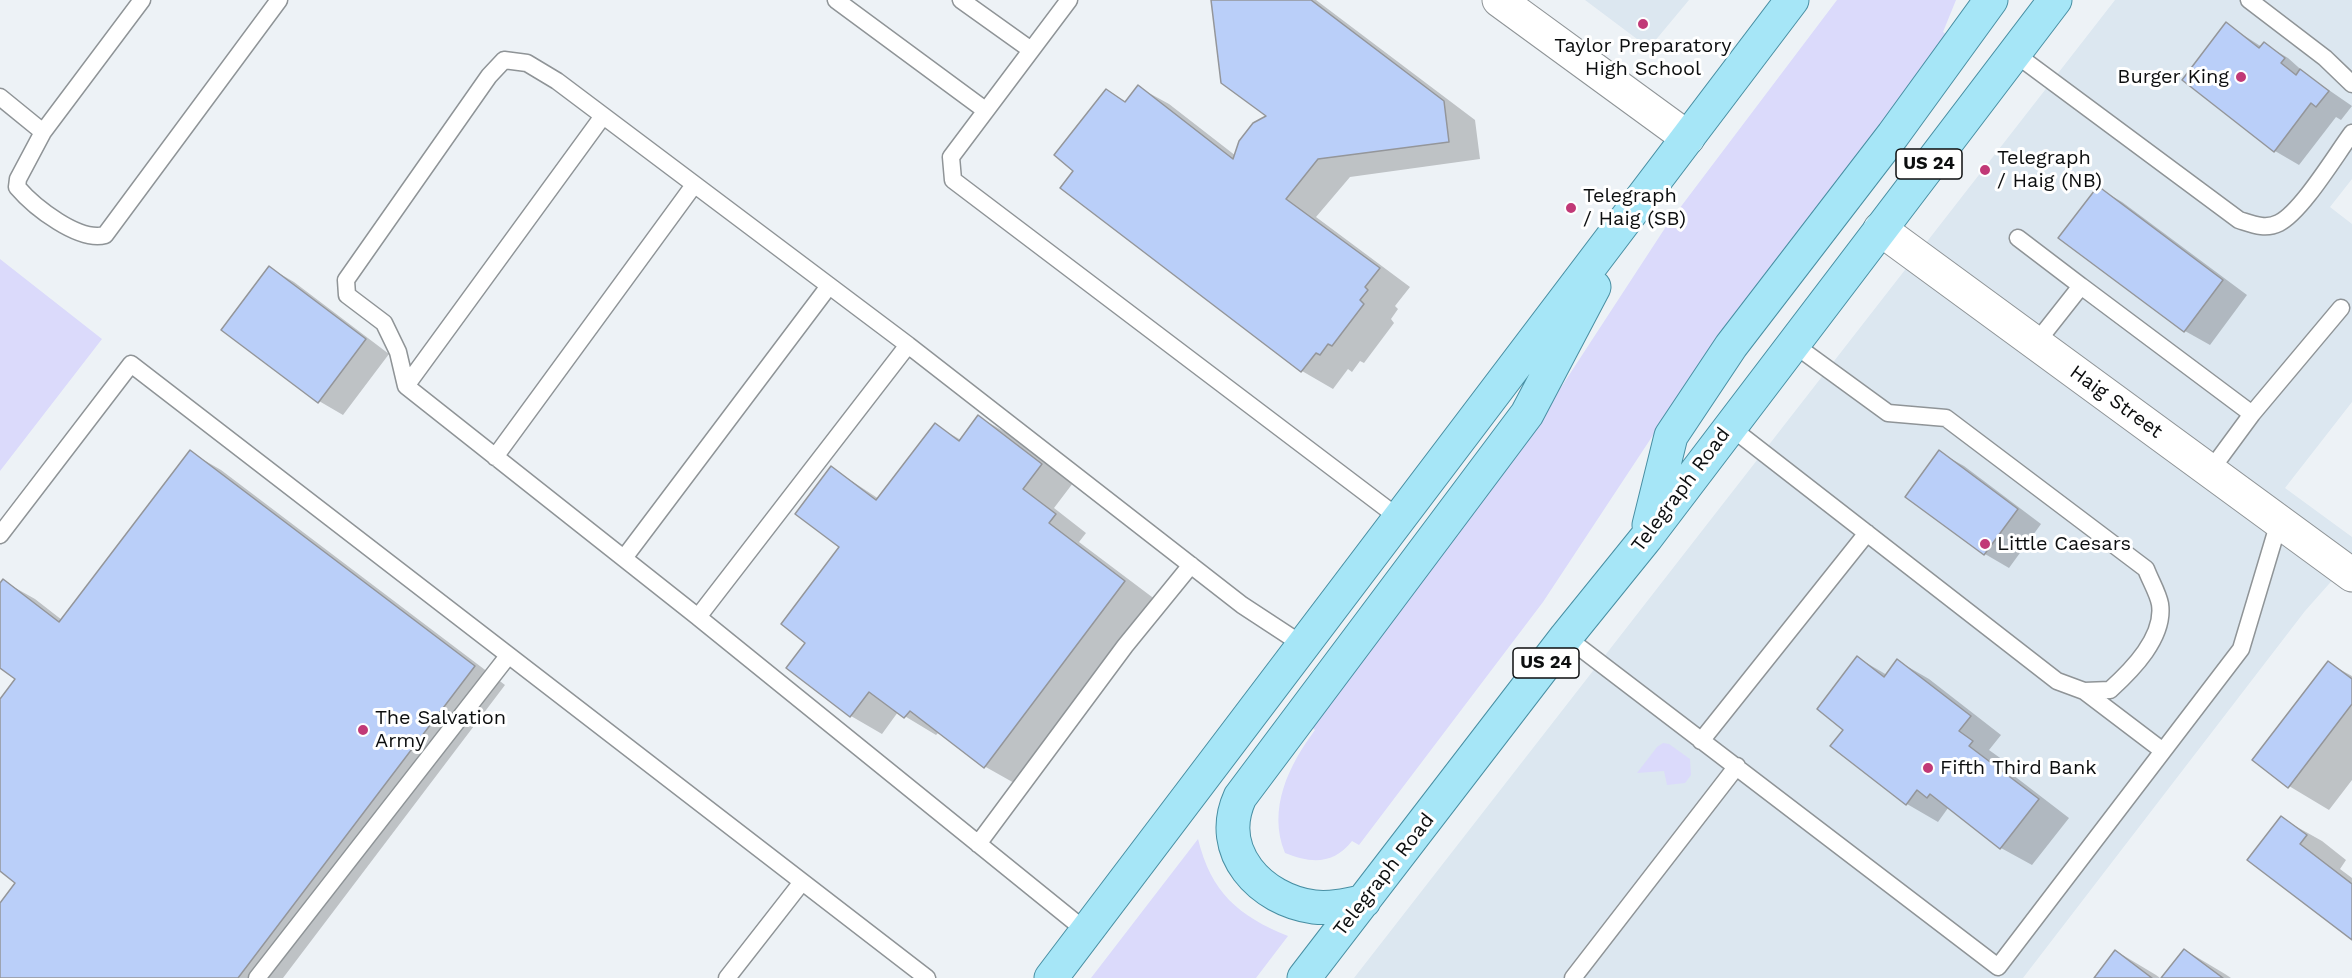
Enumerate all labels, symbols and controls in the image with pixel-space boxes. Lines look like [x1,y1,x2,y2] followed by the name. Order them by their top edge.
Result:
[1636,17,1650,31] marker: Taylor Preparatory High School
[1554,34,1732,81] place label: Taylor Preparatory High School
[2117,65,2229,89] place label: Burger King
[2234,70,2248,84] marker: Burger King
[1997,146,2102,193] place label: Telegraph / Haig (NB)
[1896,149,1962,179] road number: US 24
[1978,163,1992,177] marker: Telegraph / Haig (NB)
[1583,184,1686,231] place label: Telegraph / Haig (SB)
[1564,201,1578,215] marker: Telegraph / Haig (SB)
[2065,360,2167,444] street label: Haig Street
[1626,423,1736,557] street label: Telegraph Road
[1997,532,2131,556] place label: Little Caesars
[1978,537,1992,551] marker: Little Caesars
[1513,648,1579,678] road number: US 24
[375,706,506,753] place label: The Salvation Army
[356,723,370,737] marker: The Salvation Army
[1940,756,2097,780] place label: Fifth Third Bank
[1921,761,1935,775] marker: Fifth Third Bank
[1329,809,1439,941] street label: Telegraph Road

